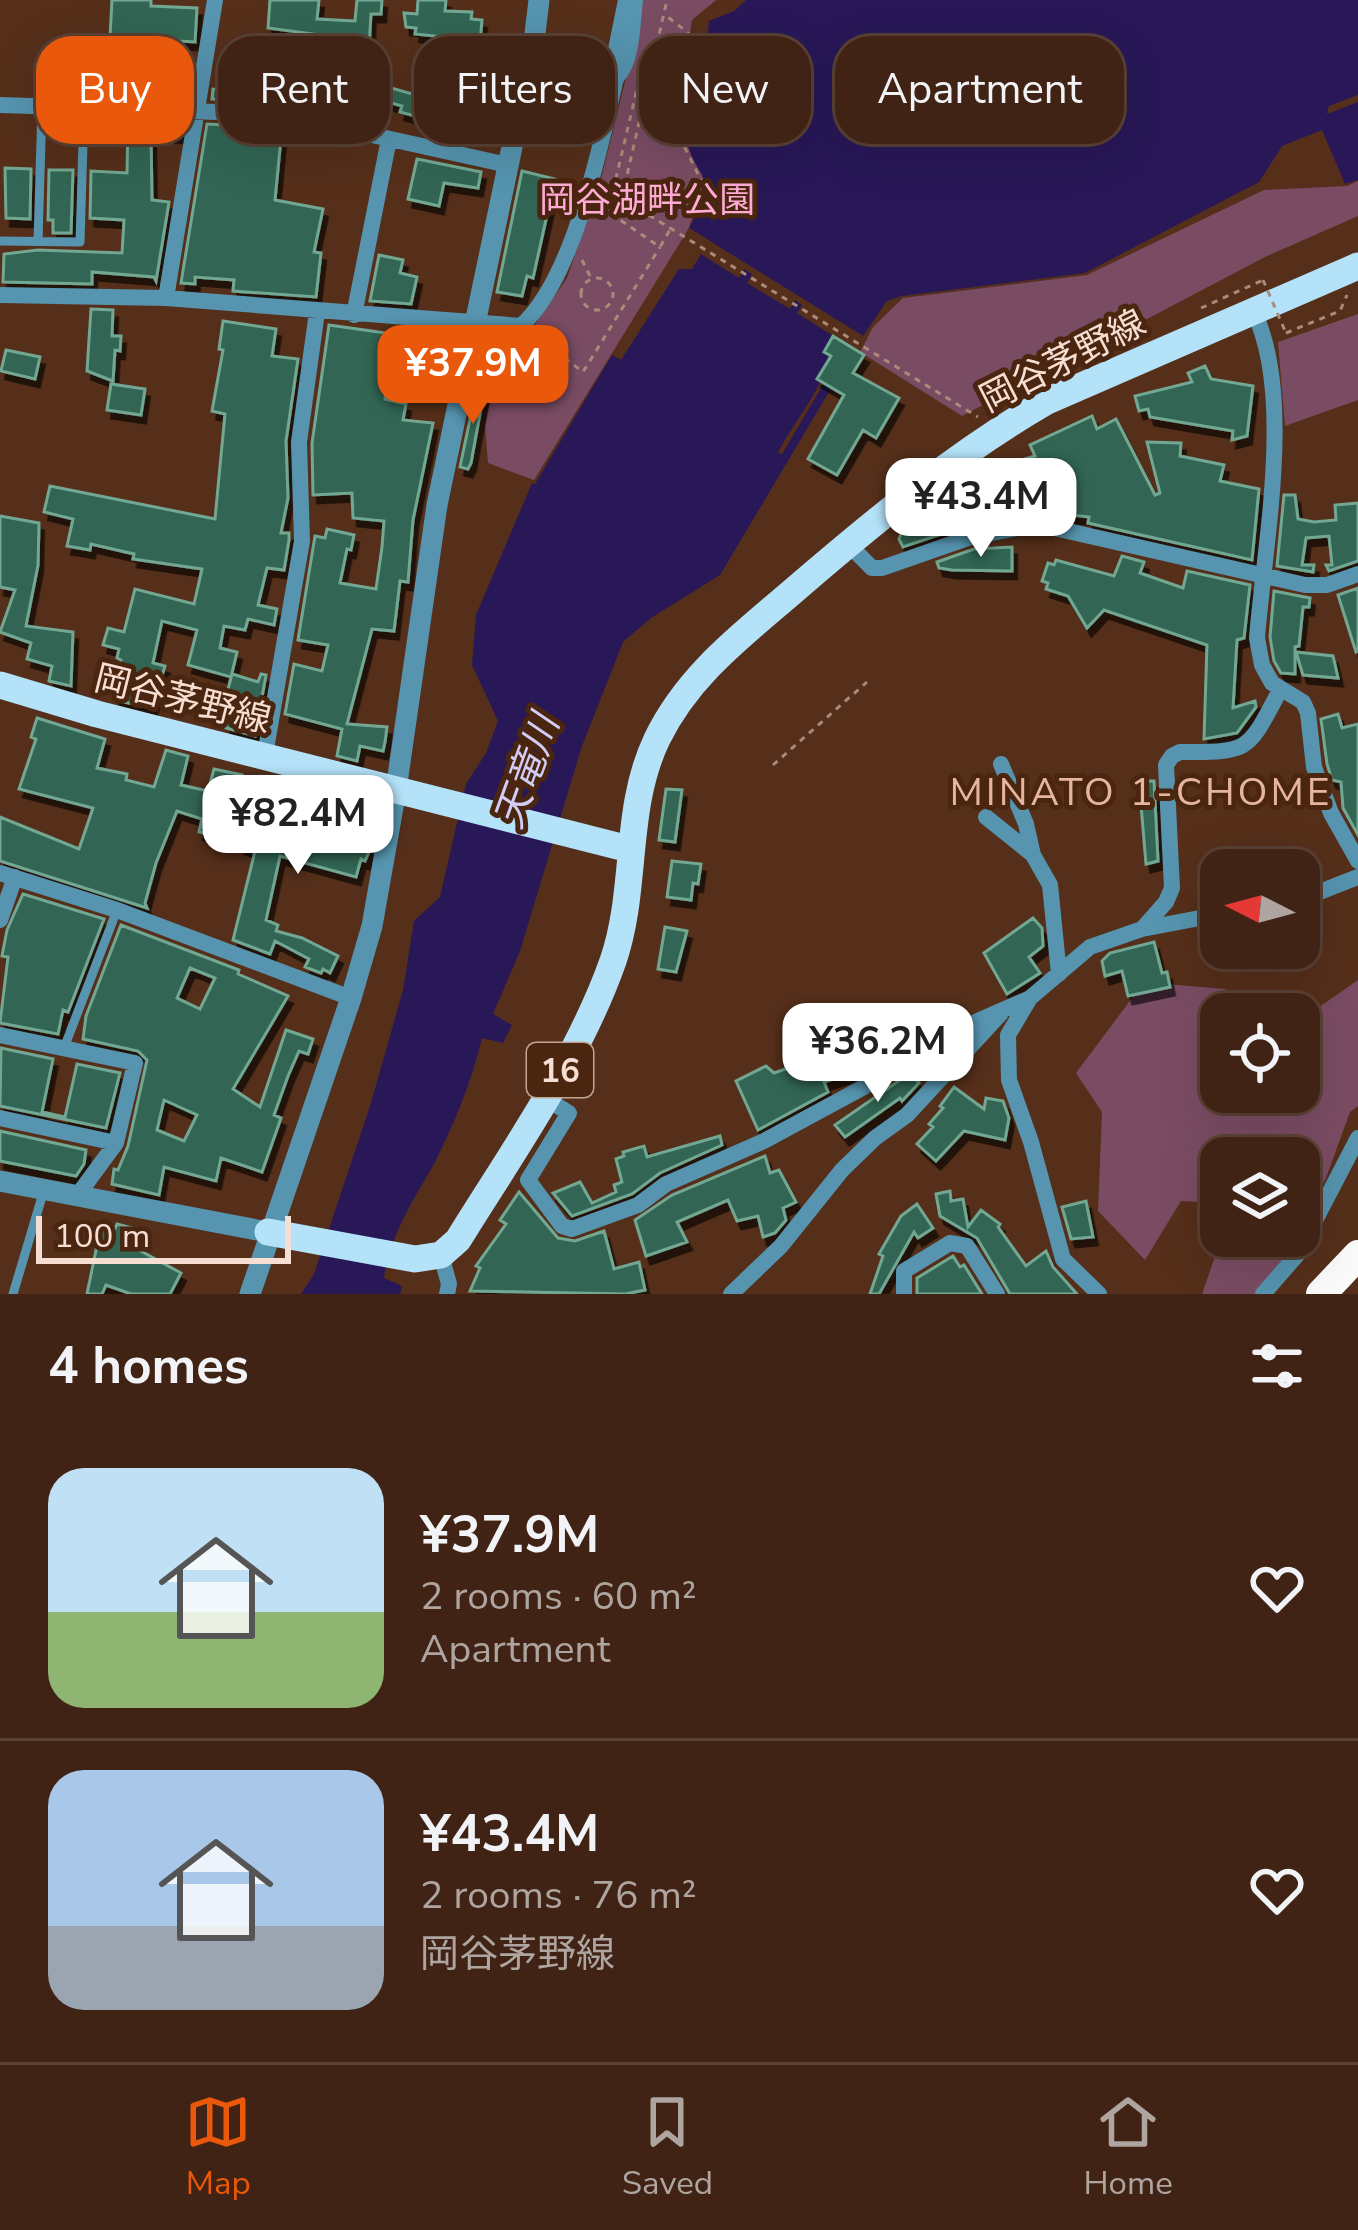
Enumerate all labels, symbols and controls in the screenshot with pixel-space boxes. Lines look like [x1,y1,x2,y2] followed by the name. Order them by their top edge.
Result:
[36,36,194,144] chip: Buy
[218,36,390,144] chip: Rent
[414,36,615,144] chip: Filters
[639,36,811,144] chip: New
[835,36,1124,144] chip: Apartment
[539,176,755,225] park label: 岡谷湖畔公園
[971,299,1154,424] street label: 岡谷茅野線
[375,325,571,427] pin: ¥37.9M
[404,337,542,390] text: ¥37.9M
[883,458,1079,560] pin: ¥43.4M
[912,470,1050,523] text: ¥43.4M
[89,654,276,745] street label: 岡谷茅野線
[482,704,574,836] water label: 天竜川
[949,766,1333,819] district label: MINATO 1-CHOME
[200,775,396,877] pin: ¥82.4M
[229,787,367,840] text: ¥82.4M
[1200,849,1320,969] north arrow
[1200,849,1320,1257] map controls
[1200,993,1320,1113] button: locate
[780,1003,976,1105] pin: ¥36.2M
[809,1015,947,1068] text: ¥36.2M
[527,1043,593,1097] road number: 16
[1200,1137,1320,1257] button: layers
[36,1210,291,1263] scale bar
[54,1214,150,1259] text: 100 m
[48,1331,249,1401] text: 4 homes
[1244,1333,1310,1399] icon: filters
[420,1500,599,1570] text: ¥37.9M
[144,1516,288,1660] icon: home
[1244,1555,1310,1621] icon: heart
[420,1570,697,1623] text: 2 rooms · 60 m²
[420,1623,610,1676] text: Apartment
[420,1799,599,1869] text: ¥43.4M
[144,1818,288,1962] icon: home
[1244,1857,1310,1923] icon: heart
[420,1869,697,1922] text: 2 rooms · 76 m²
[420,1928,615,1981] text: 岡谷茅野線
[185,2089,251,2206] tab: Map
[622,2089,713,2206] tab: Saved
[1083,2089,1173,2206] tab: Home

